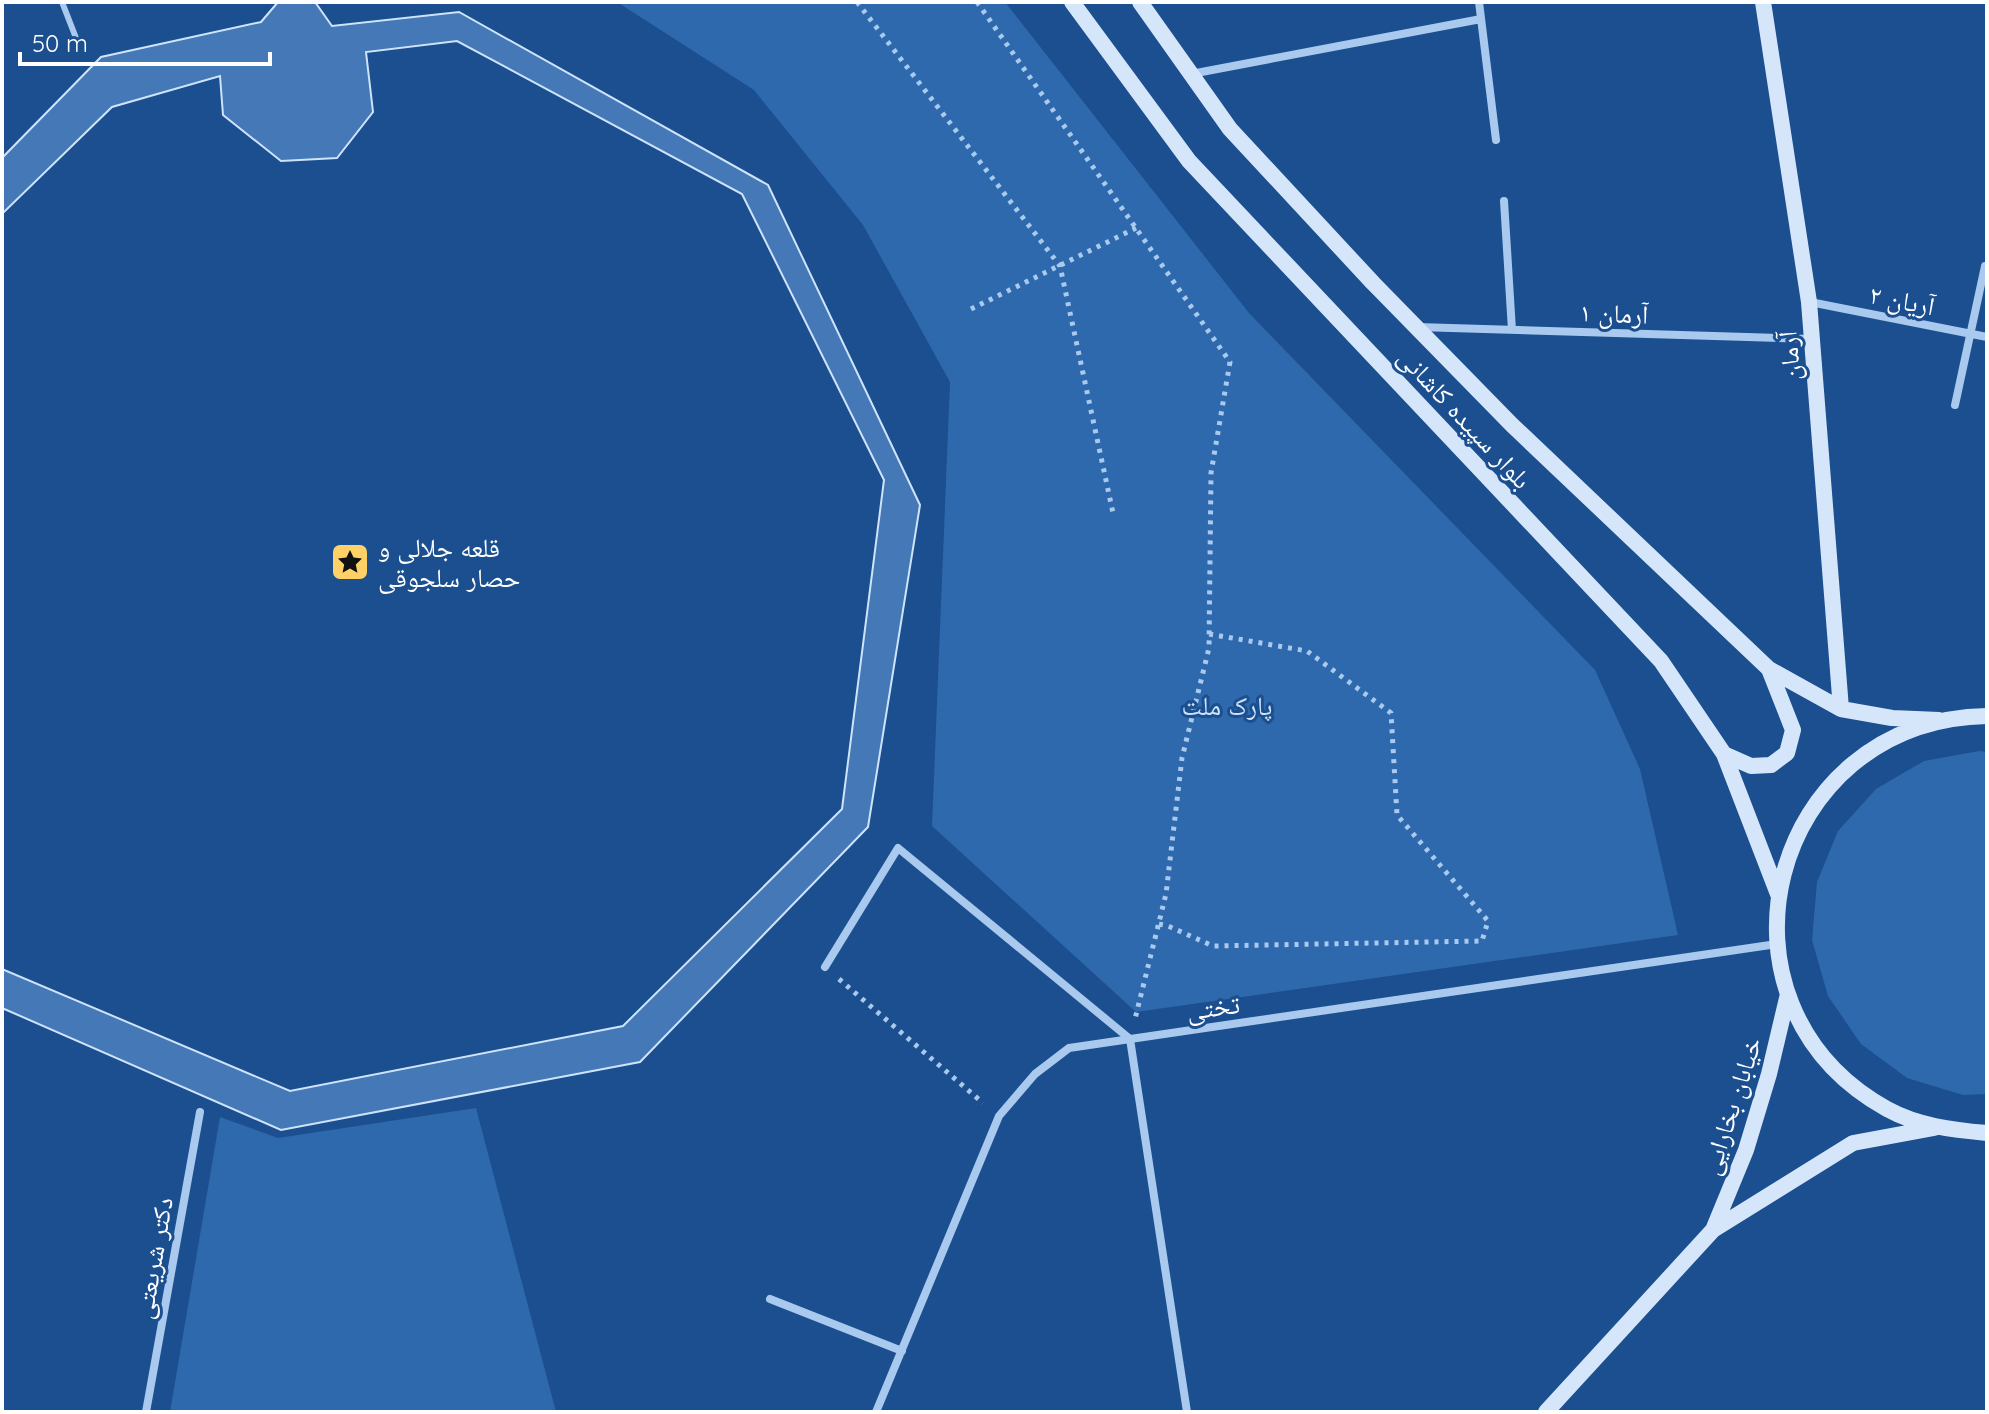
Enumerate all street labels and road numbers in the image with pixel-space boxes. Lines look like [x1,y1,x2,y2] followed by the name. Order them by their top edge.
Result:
[1867,278,1939,323] street label: آریان ۲
[1579,295,1650,331] street label: آرمان ۱
[1770,328,1808,382] street label: آرمان
[1391,341,1539,496] street label: بلوار سپیده کاشانی
[1184,987,1242,1027] street label: تختی
[1693,1033,1769,1179] street label: خیابان بخارایی
[126,1195,180,1321] street label: دکتر شریعتی

